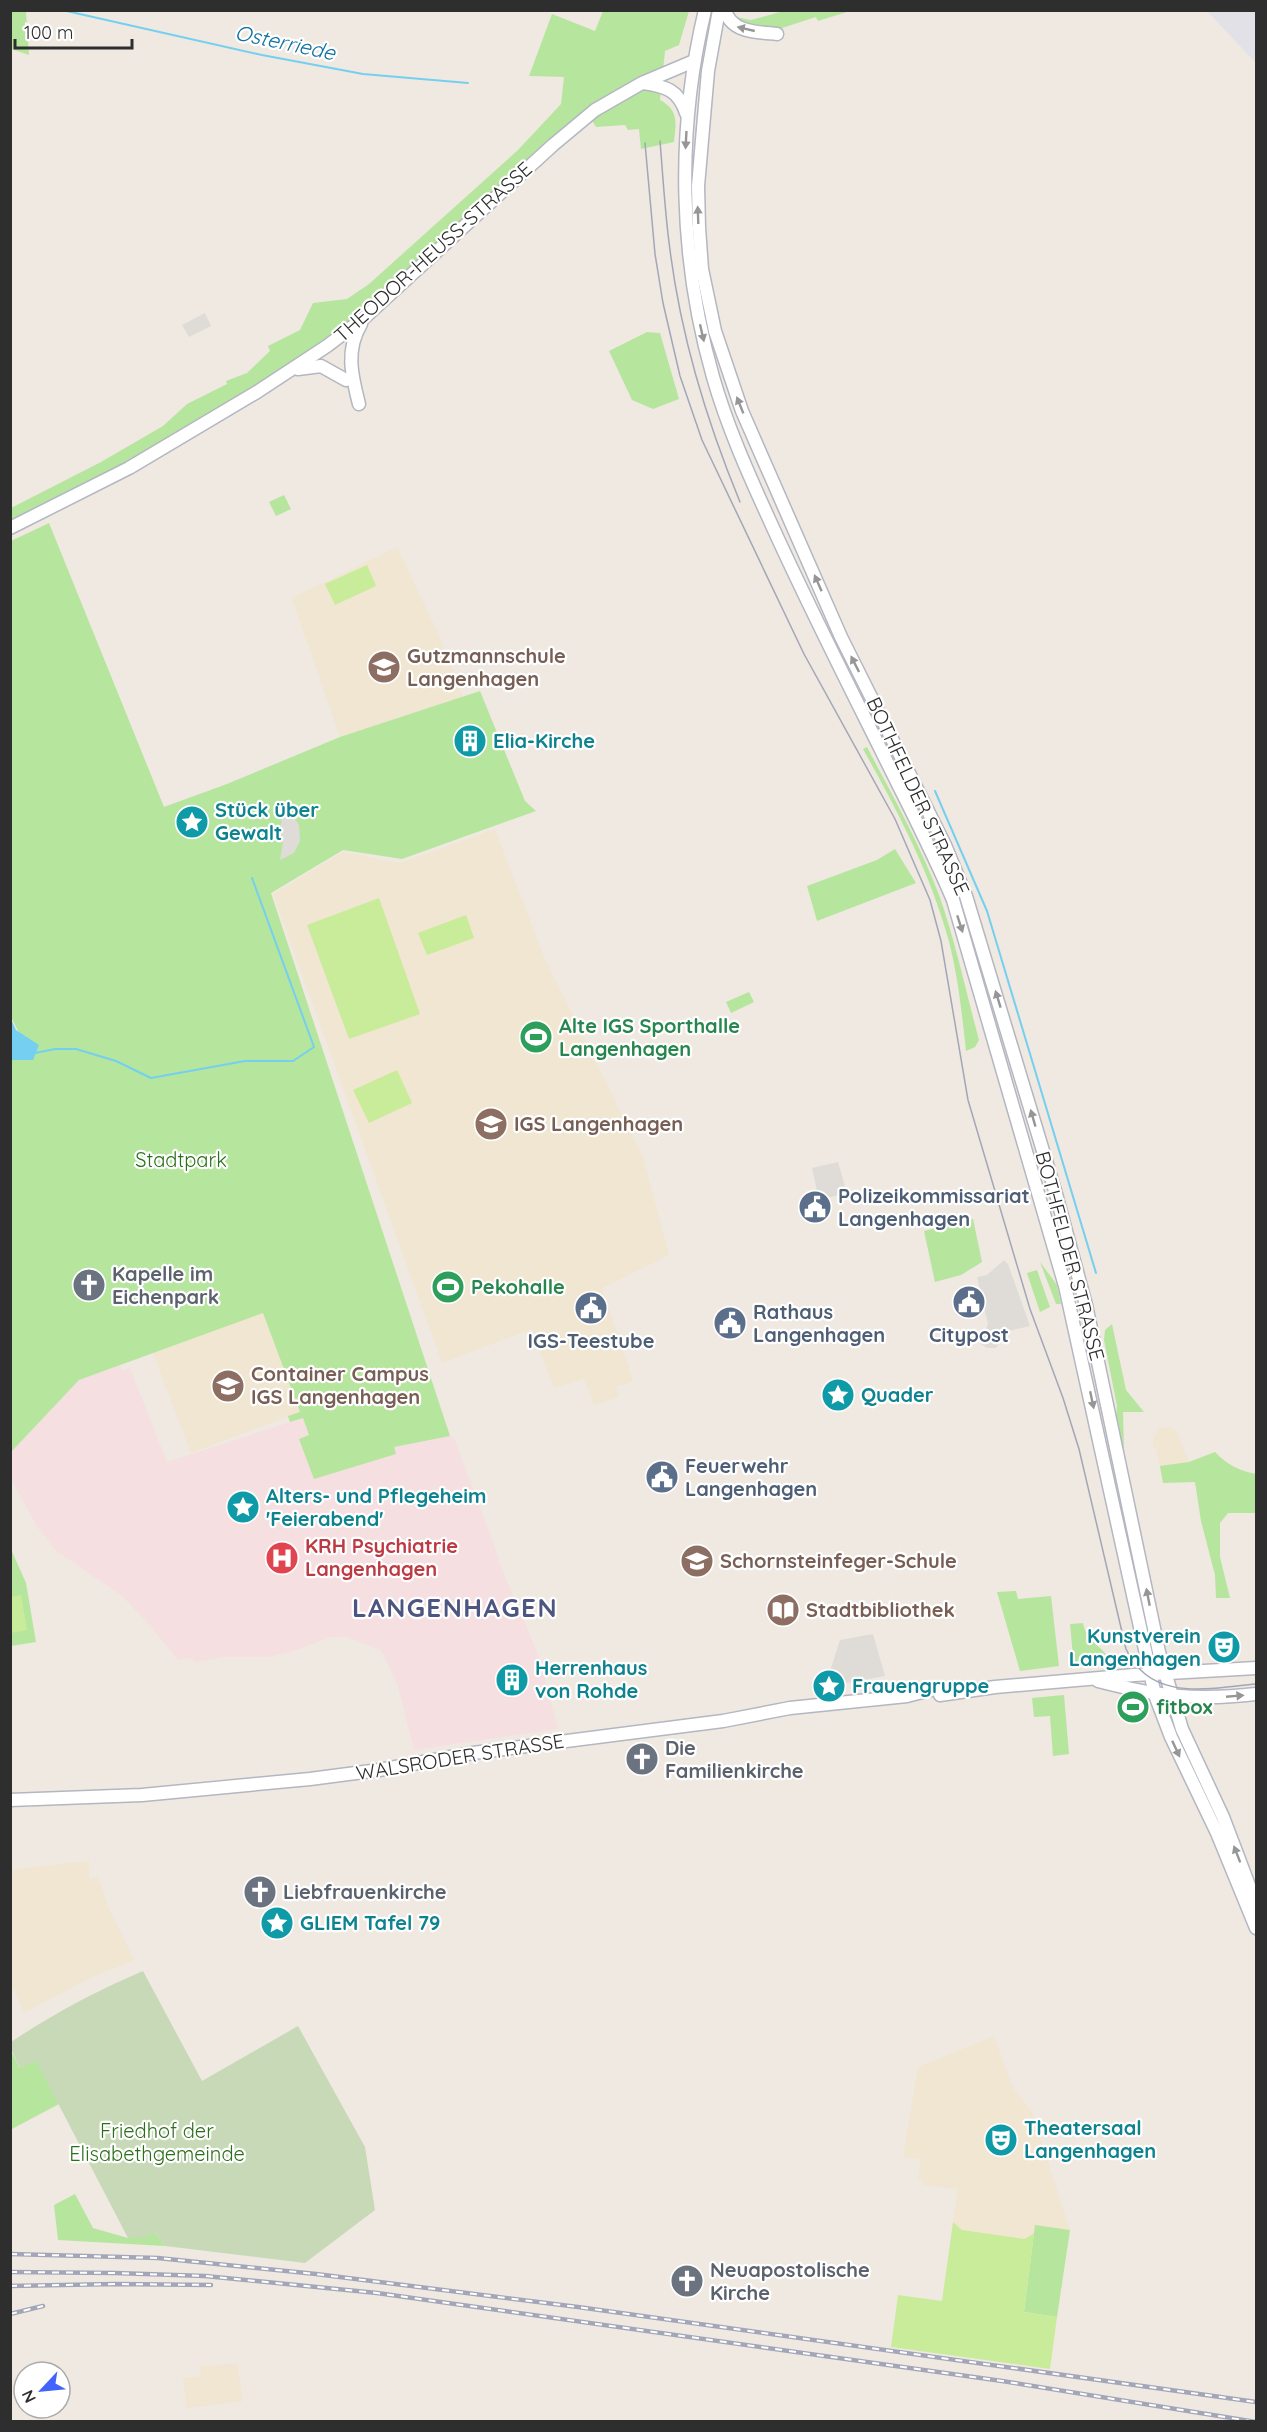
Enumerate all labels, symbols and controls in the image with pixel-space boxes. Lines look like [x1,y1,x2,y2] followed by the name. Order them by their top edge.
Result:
[15,12,132,50] scale bar
[233,19,339,66] water label: Osterriede
[24,21,73,44] text: 100 m
[736,24,755,33] one-way arrow
[681,130,690,149] one-way arrow
[329,156,537,347] street label: THEODOR-HEUSS-STRASSE
[693,206,703,225] one-way arrow
[698,324,707,343] one-way arrow
[735,395,745,413] one-way arrow
[813,574,823,592] one-way arrow
[407,643,566,691] place label: Gutzmannschule Langenhagen
[366,649,402,685] school or university icon: Gutzmannschule Langenhagen
[850,656,859,673] one-way arrow
[862,693,975,899] street label: BOTHFELDER STRASSE
[452,723,488,759] building icon: Elia-Kirche
[493,728,595,753] place label: Elia-Kirche
[215,797,319,845] place label: Stück über Gewalt
[174,804,210,840] place icon: Stück über Gewalt
[956,915,965,933] one-way arrow
[993,990,1002,1008] one-way arrow
[559,1013,740,1061] place label: Alte IGS Sporthalle Langenhagen
[518,1019,554,1055] sports icon: Alte IGS Sporthalle Langenhagen
[473,1106,509,1142] school or university icon: IGS Langenhagen
[1028,1109,1037,1127] one-way arrow
[514,1111,683,1136] place label: IGS Langenhagen
[135,1147,227,1172] park label: Stadtpark
[1030,1148,1110,1363] street label: BOTHFELDER STRASSE
[838,1183,1030,1231] place label: Polizeikommissariat Langenhagen
[797,1189,833,1225] public building icon: Polizeikommissariat Langenhagen
[112,1261,219,1309] place label: Kapelle im Eichenpark
[71,1267,107,1303] church icon: Kapelle im Eichenpark
[430,1269,466,1305] sports icon: Pekohalle
[471,1274,565,1299] place label: Pekohalle
[951,1284,987,1320] public building icon: Citypost
[573,1290,609,1326] public building icon: IGS-Teestube
[753,1299,885,1347] place label: Rathaus Langenhagen
[712,1305,748,1341] public building icon: Rathaus Langenhagen
[929,1322,1009,1347] place label: Citypost
[528,1328,654,1353] place label: IGS-Teestube
[251,1361,429,1409] place label: Container Campus IGS Langenhagen
[210,1368,246,1404] school or university icon: Container Campus IGS Langenhagen
[820,1377,856,1413] place icon: Quader
[861,1382,934,1407] place label: Quader
[1088,1391,1097,1410] one-way arrow
[685,1453,817,1501] place label: Feuerwehr Langenhagen
[644,1459,680,1495] public building icon: Feuerwehr Langenhagen
[266,1483,486,1531] place label: Alters- und Pflegeheim 'Feierabend'
[225,1489,261,1525] place icon: Alters- und Pflegeheim 'Feierabend'
[305,1533,458,1581] place label: KRH Psychiatrie Langenhagen
[264,1540,300,1576] hospital icon: KRH Psychiatrie Langenhagen
[679,1543,715,1579] school or university icon: Schornsteinfeger-Schule
[720,1548,957,1573] place label: Schornsteinfeger-Schule
[1143,1587,1152,1606] one-way arrow
[352,1591,558,1624] district label: LANGENHAGEN
[765,1592,801,1628] library icon: Stadtbibliothek
[806,1597,955,1622] place label: Stadtbibliothek
[1069,1623,1201,1671] place label: Kunstverein Langenhagen
[1206,1629,1242,1665] theatre icon: Kunstverein Langenhagen
[535,1655,647,1703] place label: Herrenhaus von Rohde
[494,1662,530,1698] building icon: Herrenhaus von Rohde
[811,1668,847,1704] place icon: Frauengruppe
[852,1673,989,1698] place label: Frauengruppe
[1115,1689,1151,1725] sports icon: fitbox
[1225,1691,1244,1701] one-way arrow
[1156,1694,1213,1719] place label: fitbox
[354,1728,566,1785] street label: WALSRODER STRASSE
[665,1735,804,1783] place label: Die Familienkirche
[1172,1740,1181,1757] one-way arrow
[624,1741,660,1777] church icon: Die Familienkirche
[1232,1845,1242,1863] one-way arrow
[242,1874,278,1910] church icon: Liebfrauenkirche
[283,1879,447,1904] place label: Liebfrauenkirche
[259,1905,295,1941] place icon: GLIEM Tafel 79
[300,1910,440,1935] place label: GLIEM Tafel 79
[1024,2115,1156,2163] place label: Theatersaal Langenhagen
[69,2118,245,2166] park label: Friedhof der Elisabethgemeinde
[983,2122,1019,2158] theatre icon: Theatersaal Langenhagen
[710,2257,870,2305] place label: Neuapostolische Kirche
[669,2263,705,2299] church icon: Neuapostolische Kirche
[12,2360,72,2420] north arrow
[17,2387,40,2406] text: N

